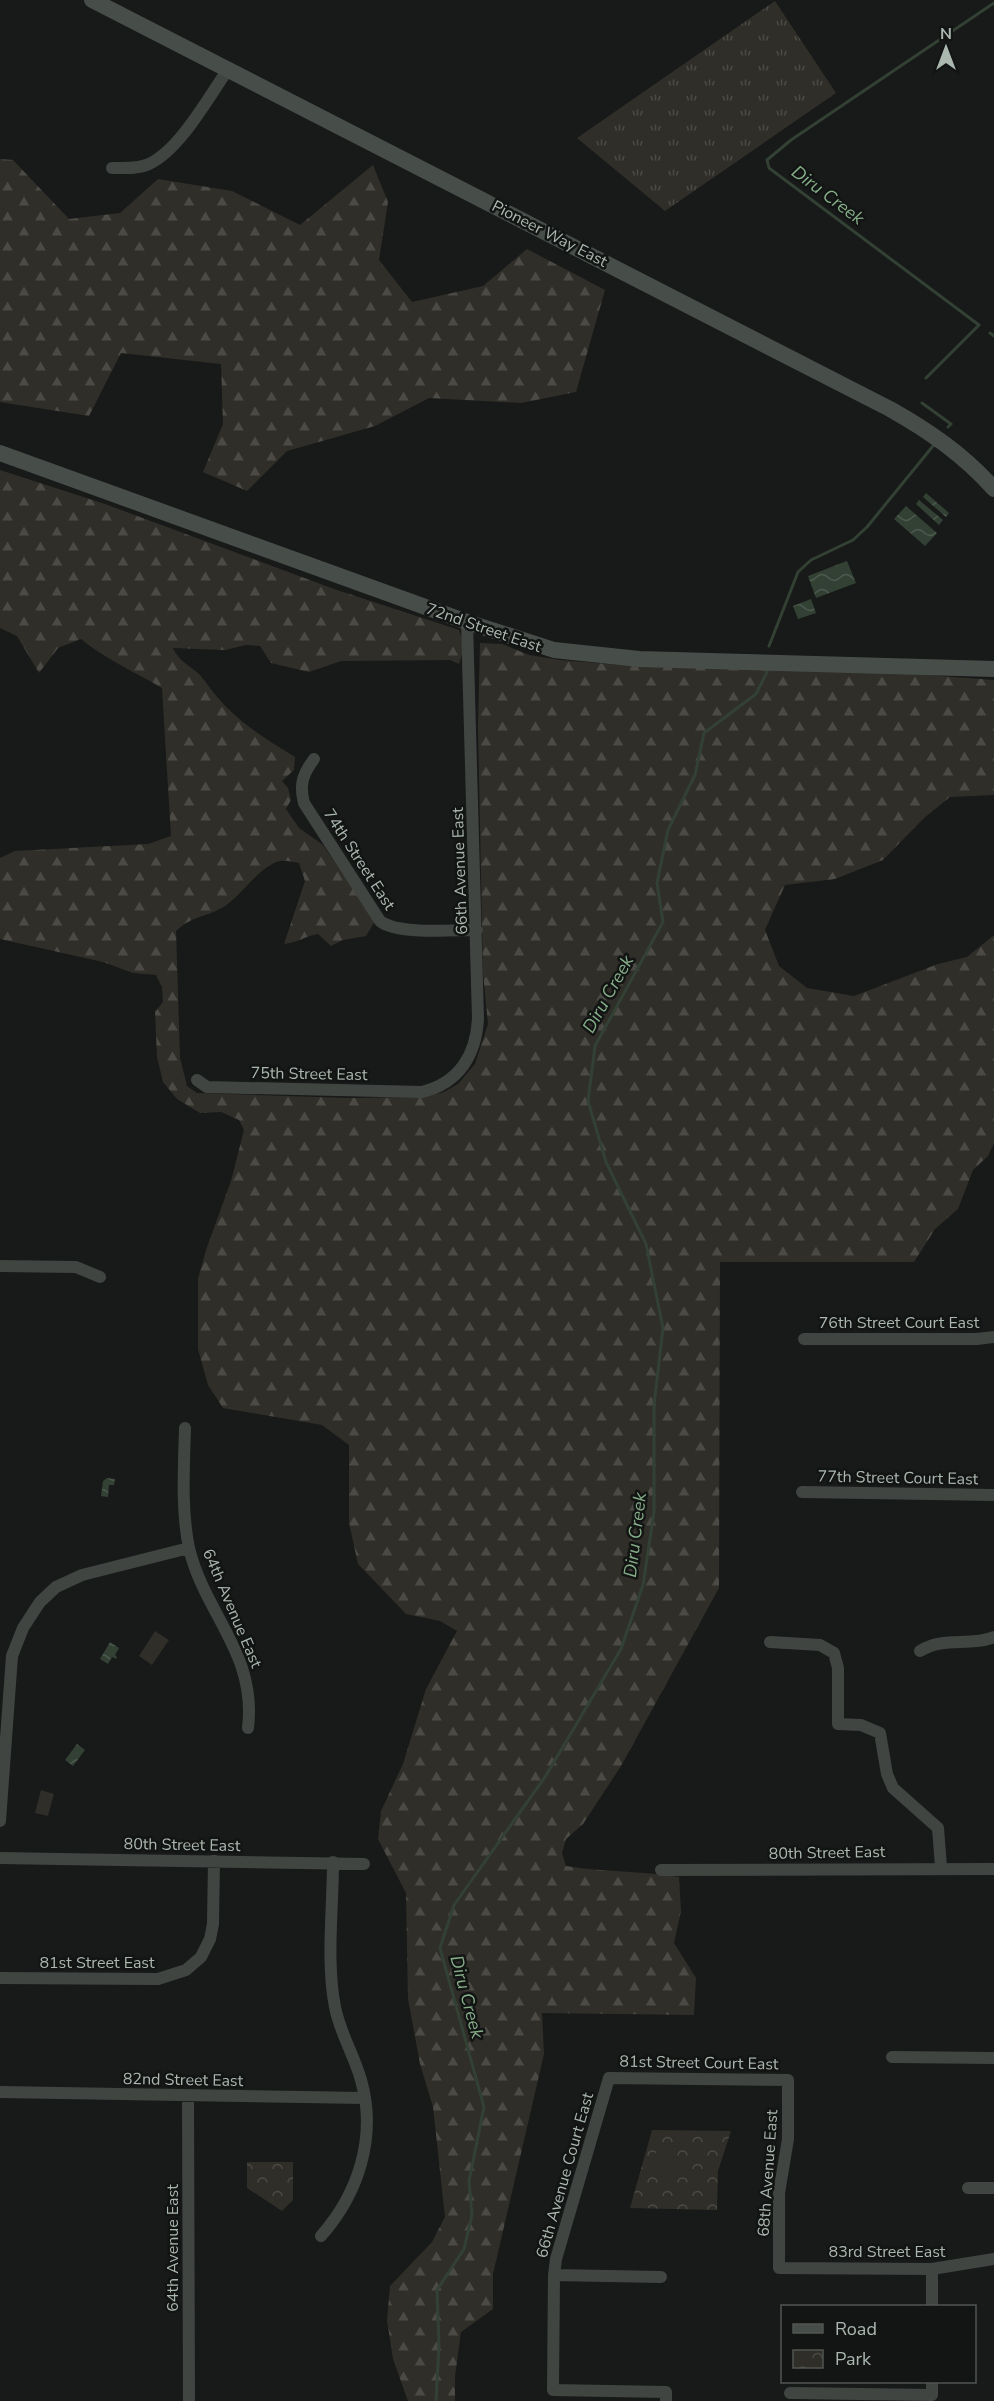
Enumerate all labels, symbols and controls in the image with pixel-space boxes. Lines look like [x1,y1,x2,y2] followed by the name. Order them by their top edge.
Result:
[916,18,976,78] north arrow
[940,23,952,45] text: N
[787,160,870,231] water label: Diru Creek
[488,195,611,273] street label: Pioneer Way East
[423,598,545,658] street label: 72nd Street East
[318,805,400,915] street label: 74th Street East
[447,806,473,935] street label: 66th Avenue East
[577,950,640,1037] water label: Diru Creek
[250,1062,368,1086] street label: 75th Street East
[819,1312,980,1334] street label: 76th Street Court East
[817,1466,979,1490] street label: 77th Street Court East
[618,1490,652,1579] water label: Diru Creek
[197,1545,267,1672] street label: 64th Avenue East
[123,1833,241,1857] street label: 80th Street East
[768,1841,886,1865] street label: 80th Street East
[39,1952,155,1974] street label: 81st Street East
[444,1953,490,2042] water label: Diru Creek
[619,2051,779,2075] street label: 81st Street Court East
[123,2068,244,2092] street label: 82nd Street East
[531,2089,599,2261] street label: 66th Avenue Court East
[753,2108,783,2237] street label: 68th Avenue East
[162,2184,184,2312] street label: 64th Avenue East
[829,2241,946,2263] street label: 83rd Street East
[781,2305,976,2383] legend
[835,2317,877,2341] text: Road
[835,2347,872,2371] text: Park

